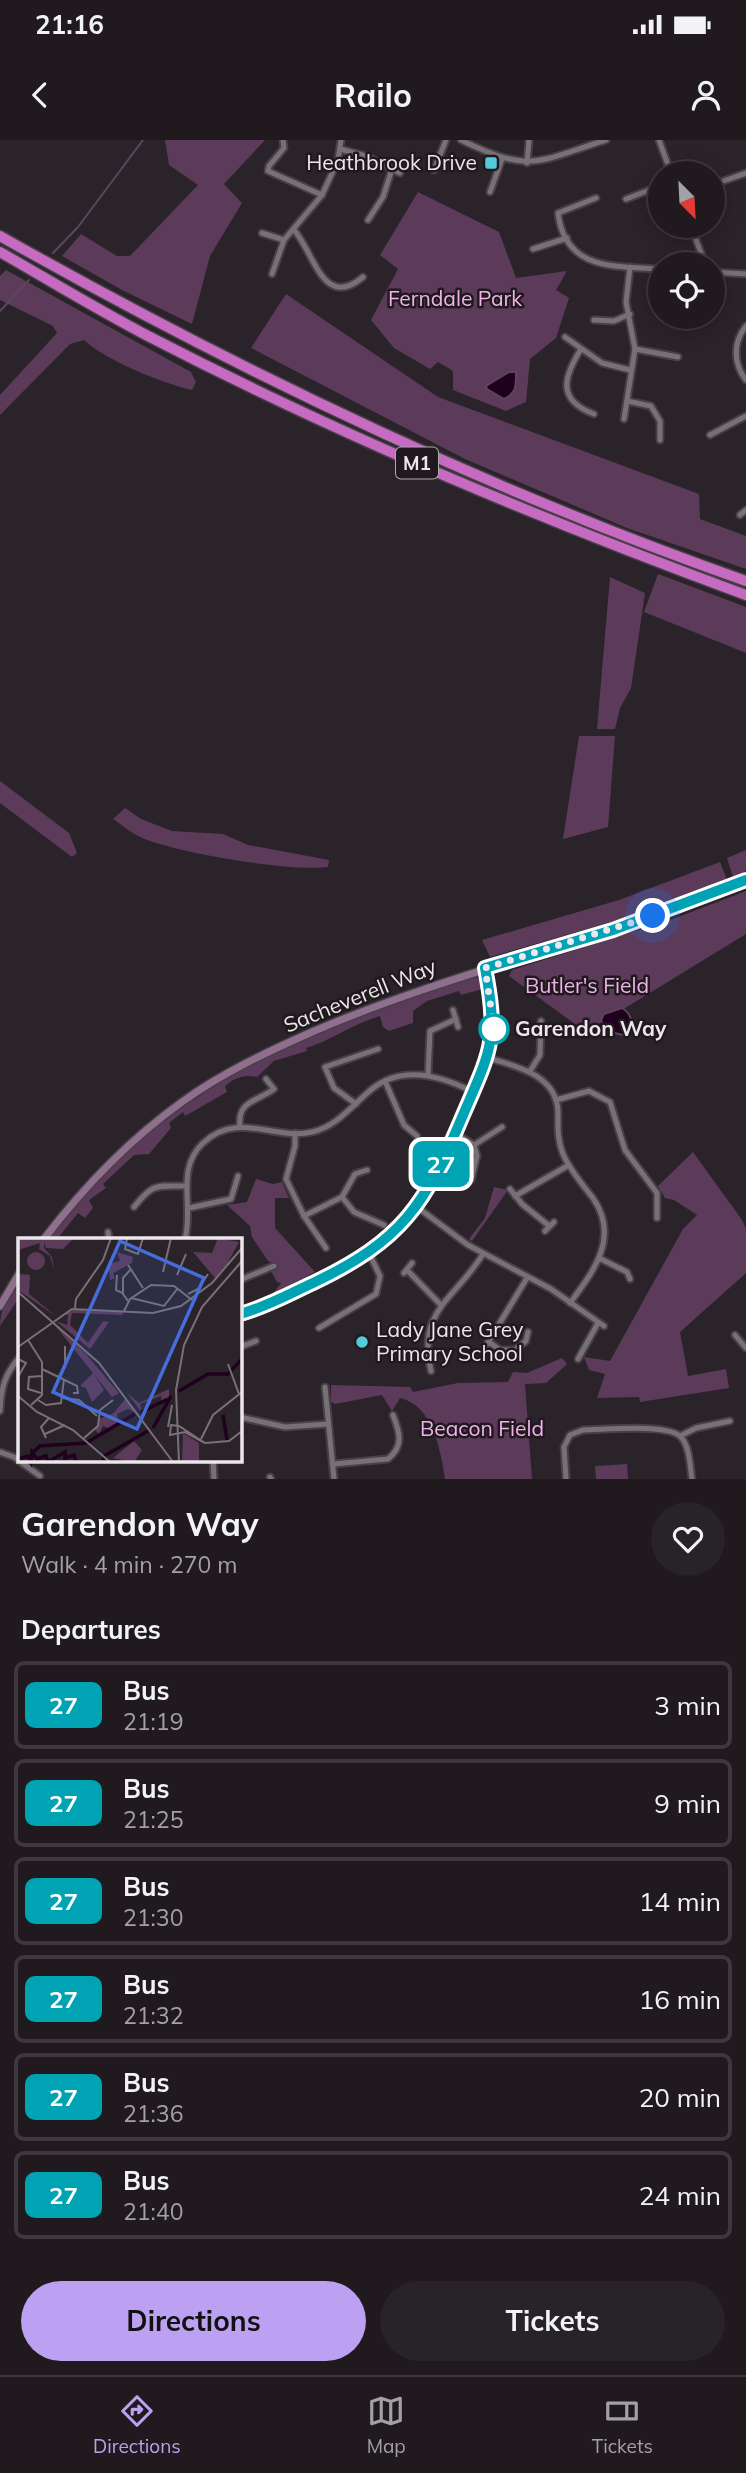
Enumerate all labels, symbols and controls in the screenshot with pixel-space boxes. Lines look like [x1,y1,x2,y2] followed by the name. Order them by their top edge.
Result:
[35,8,104,41] text: 21:16
[334,75,412,115] text: Railo
[21,76,59,114] icon: back
[687,76,725,114] icon: person
[306,149,477,175] place label: Heathbrook Drive
[483,155,499,171] marker: Heathbrook Drive
[648,161,724,238] north arrow
[648,161,725,329] map controls
[648,252,725,329] button: locate
[388,285,522,311] park label: Ferndale Park
[396,448,438,478] road number: M1
[635,898,670,933] your location
[280,953,440,1038] street label: Sacheverell Way
[525,972,649,998] park label: Butler's Field
[479,1014,509,1044] marker: Garendon Way
[515,1015,667,1041] place label: Garendon Way
[410,1141,472,1187] line badge: 27
[427,1149,455,1179] text: 27
[18,1238,242,1462] inset map
[376,1316,523,1366] place label: Lady Jane Grey Primary School
[354,1334,370,1350] marker: Lady Jane Grey Primary School
[420,1415,544,1441] park label: Beacon Field
[651,1502,725,1576] button: heart
[21,1503,259,1544] text: Garendon Way
[21,1550,238,1579] text: Walk · 4 min · 270 m
[21,1613,161,1646] text: Departures
[123,1674,169,1707] text: Bus
[654,1689,721,1722] text: 3 min
[49,1690,78,1720] text: 27
[123,1707,183,1736] text: 21:19
[123,1772,169,1805] text: Bus
[654,1787,721,1820] text: 9 min
[49,1788,78,1818] text: 27
[123,1805,183,1834] text: 21:25
[123,1870,169,1903] text: Bus
[639,1885,721,1918] text: 14 min
[49,1886,78,1916] text: 27
[123,1903,183,1932] text: 21:30
[123,1968,169,2001] text: Bus
[639,1983,721,2016] text: 16 min
[49,1984,78,2014] text: 27
[123,2001,183,2030] text: 21:32
[123,2066,169,2099] text: Bus
[639,2081,721,2114] text: 20 min
[49,2082,78,2112] text: 27
[123,2099,183,2128] text: 21:36
[123,2164,169,2197] text: Bus
[639,2179,721,2212] text: 24 min
[49,2180,78,2210] text: 27
[123,2197,183,2226] text: 21:40
[21,2281,366,2361] button: Directions
[380,2281,725,2361] button: Tickets
[93,2392,181,2458] tab: Directions
[367,2392,406,2458] tab: Map
[592,2392,653,2458] tab: Tickets

